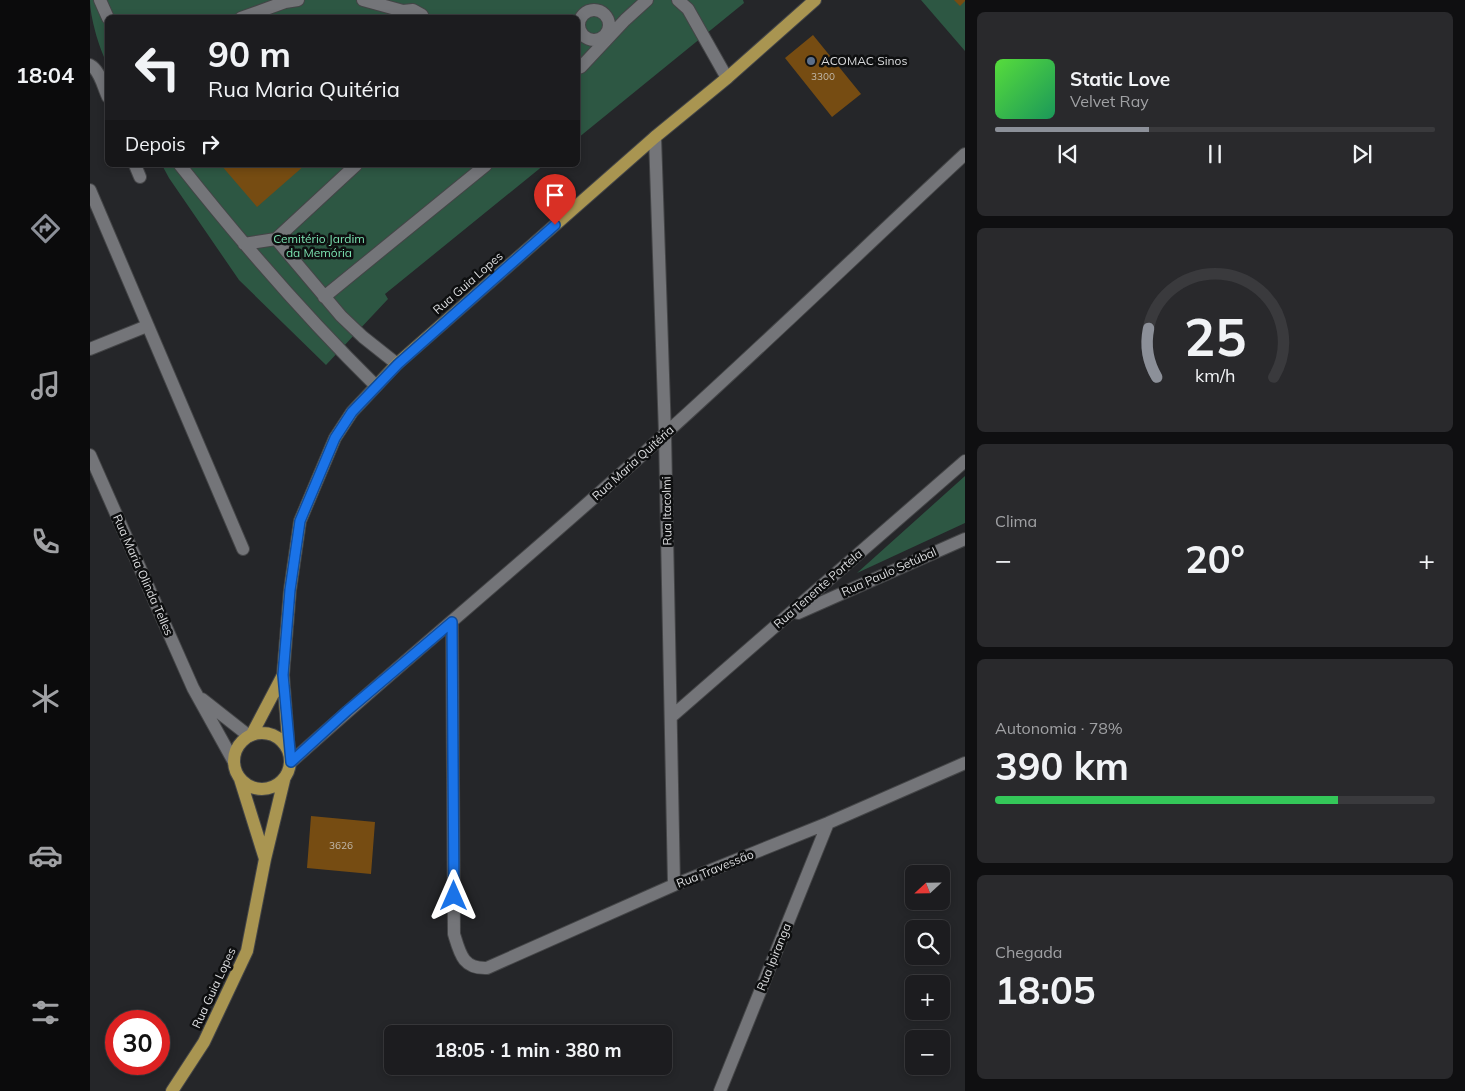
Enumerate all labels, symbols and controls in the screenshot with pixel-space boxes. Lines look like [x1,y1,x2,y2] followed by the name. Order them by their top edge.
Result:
[208,32,291,76] text: 90 m
[125,35,190,100] icon: left
[821,53,907,68] place label: ACOMAC Sinos
[805,55,817,67] marker: ACOMAC Sinos
[16,61,74,89] text: 18:04
[1070,67,1170,91] text: Static Love
[811,70,835,83] house number: 3300
[208,75,400,103] text: Rua Maria Quitéria
[1070,91,1149,111] text: Velvet Ray
[196,130,224,158] icon: right
[125,132,186,156] text: Depois
[1054,140,1082,168] icon: previous
[1201,140,1229,168] icon: pause
[1348,140,1376,168] icon: next
[534,174,576,225] pin
[541,181,569,209] icon: arrive
[28,211,63,246] icon: directions
[273,231,365,260] park label: Cemitério Jardim da Memória
[430,248,506,317] street label: Rua Guia Lopes
[1184,304,1246,369] text: 25
[1195,364,1235,386] text: km/h
[28,368,63,403] icon: music
[589,422,677,503] street label: Rua Maria Quitéria
[658,476,675,546] street label: Rua Itacolmi
[995,511,1037,531] text: Clima
[110,512,177,638] street label: Rua Maria Olinda Telles
[28,524,63,559] icon: phone
[1185,535,1245,583] text: 20°
[995,542,1012,577] text: −
[1418,542,1435,577] text: +
[839,544,939,599] street label: Rua Paulo Setúbal
[770,546,865,631] street label: Rua Tenente Portela
[28,681,63,716] icon: climate
[995,718,1123,738] text: Autonomia · 78%
[995,742,1129,790] text: 390 km
[28,838,63,873] icon: car
[329,839,353,852] house number: 3626
[674,846,756,891] street label: Rua Travessão
[905,865,950,910] north arrow
[905,865,950,1075] map controls
[427,869,479,921] position arrow
[905,920,950,965] button: search
[753,921,794,993] street label: Rua Ipiranga
[995,942,1062,962] text: Chegada
[188,945,239,1031] street label: Rua Guia Lopes
[995,966,1096,1014] text: 18:05
[905,975,950,1020] button: +
[28,995,63,1030] icon: filters
[105,1010,170,1075] speed limit sign: 30
[905,1030,950,1075] button: −
[434,1038,622,1062] text: 18:05 · 1 min · 380 m

